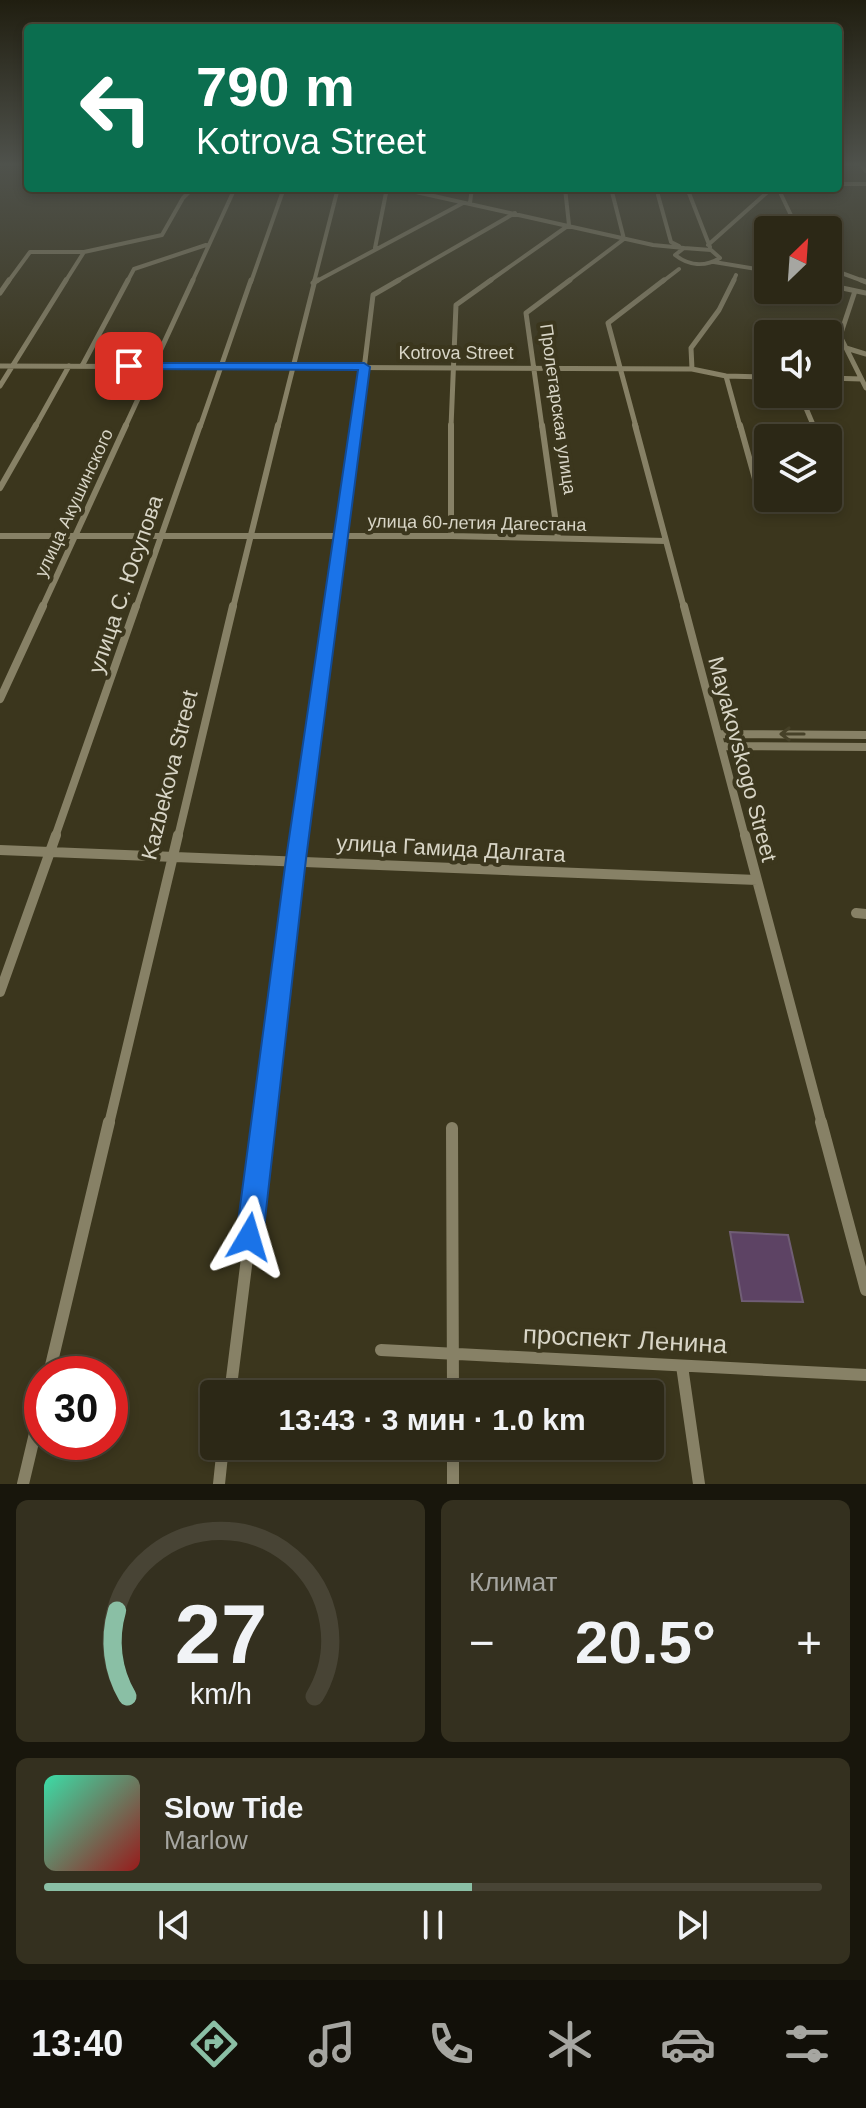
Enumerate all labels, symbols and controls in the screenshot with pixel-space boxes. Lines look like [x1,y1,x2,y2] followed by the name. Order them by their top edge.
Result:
[196,55,355,118] text: 790 m
[64,56,168,160] icon: left
[196,121,426,162] text: Kotrova Street
[754,216,842,304] north arrow
[754,216,842,512] map controls
[754,320,842,408] button: sound
[536,322,580,497] street label: Пролетарская улица
[95,332,163,400] pin
[398,343,514,363] street label: Kotrova Street
[107,344,151,388] icon: arrive
[754,424,842,512] button: layers
[31,426,117,580] street label: улица Акушинского
[83,491,168,677] street label: улица С. Юсупова
[367,511,588,535] street label: улица 60-летия Дагестана
[703,654,782,865] street label: Mayakovskogo Street
[136,688,203,862] street label: Kazbekova Street
[779,726,806,742] one-way arrow
[336,830,567,867] street label: улица Гамида Далгата
[207,1195,291,1279] position arrow
[522,1319,728,1359] street label: проспект Ленина
[24,1356,128,1460] speed limit sign: 30
[278,1403,586,1436] text: 13:43 · 3 мин · 1.0 km
[469,1567,558,1597] text: Климат
[174,1588,267,1681] text: 27
[575,1609,716,1676] text: 20.5°
[469,1618,495,1667] text: −
[796,1618,822,1667] text: +
[190,1678,251,1710] text: km/h
[164,1791,303,1824] text: Slow Tide
[164,1825,248,1855] text: Marlow
[152,1903,196,1947] icon: previous
[411,1903,455,1947] icon: pause
[670,1903,714,1947] icon: next
[186,2016,242,2072] icon: directions
[304,2016,360,2072] icon: music
[423,2016,479,2072] icon: phone
[542,2016,598,2072] icon: climate
[660,2016,716,2072] icon: car
[779,2016,835,2072] icon: filters
[31,2023,123,2064] text: 13:40

